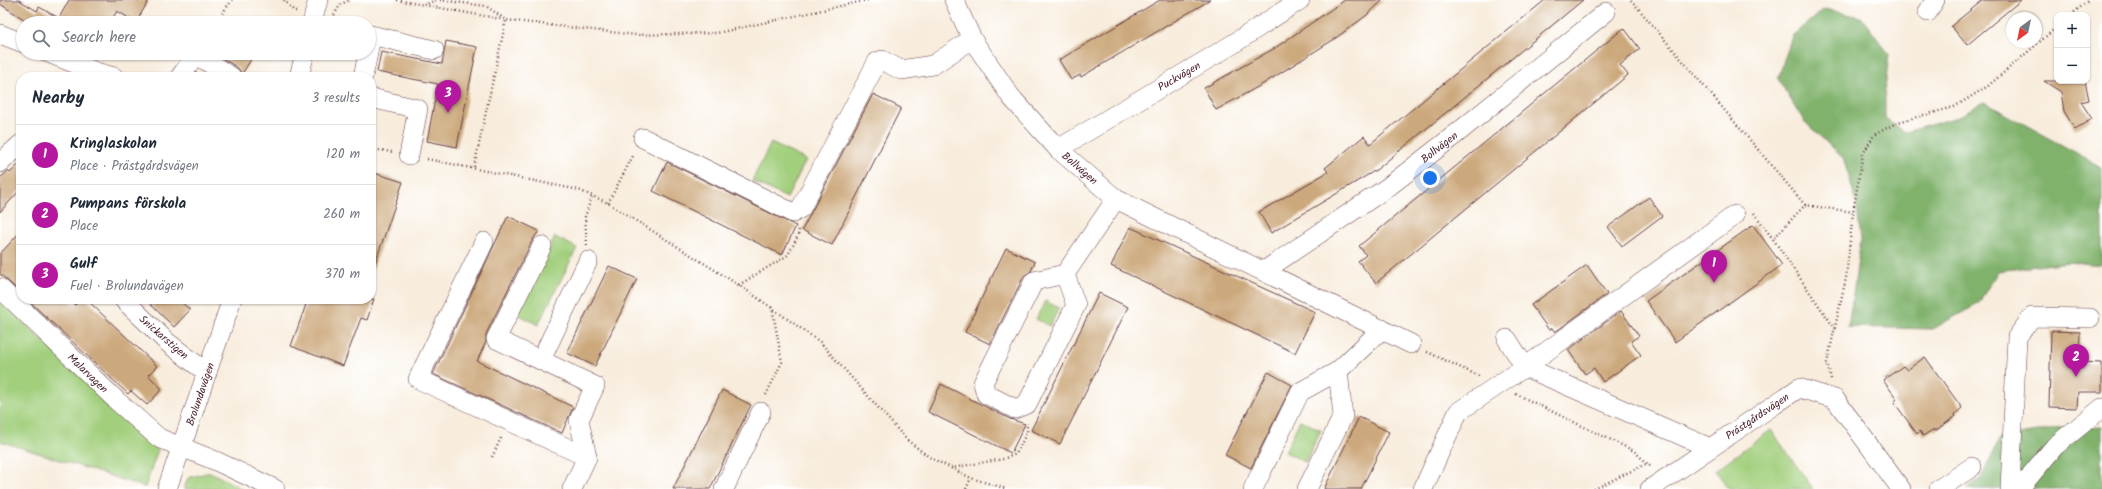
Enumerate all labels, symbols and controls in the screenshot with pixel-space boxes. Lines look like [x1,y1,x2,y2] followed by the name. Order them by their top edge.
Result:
[2006,12,2042,48] north arrow
[2054,12,2090,84] map controls
[2054,12,2090,48] button: +
[16,16,376,60] search box
[62,26,136,50] text: Search here
[30,27,52,49] icon: search
[2054,48,2090,84] button: −
[1155,57,1205,96] street label: Puckvägen
[435,80,461,113] pin: 3
[32,85,84,112] text: Nearby
[312,88,360,109] text: 3 results
[1417,127,1462,168] street label: Bollvägen
[70,132,157,156] text: Kringlaskolan
[43,144,47,165] text: 1
[326,144,360,165] text: 120 m
[1057,148,1102,190] street label: Bollvägen
[70,156,199,177] text: Place · Prästgårdsvägen
[1420,168,1440,188] your location
[70,192,186,216] text: Pumpans förskola
[41,204,49,225] text: 2
[323,204,360,225] text: 260 m
[70,216,98,237] text: Place
[1701,250,1727,283] pin: 1
[70,252,97,276] text: Gulf
[41,264,49,285] text: 3
[325,264,360,285] text: 370 m
[70,276,184,297] text: Fuel · Brolundavägen
[135,311,192,365] street label: Snickarstigen
[2063,344,2089,377] pin: 2
[63,349,112,398] street label: Malarvagen
[182,360,220,428] street label: Brolundavägen
[1722,389,1793,445] street label: Prästgårdsvägen

